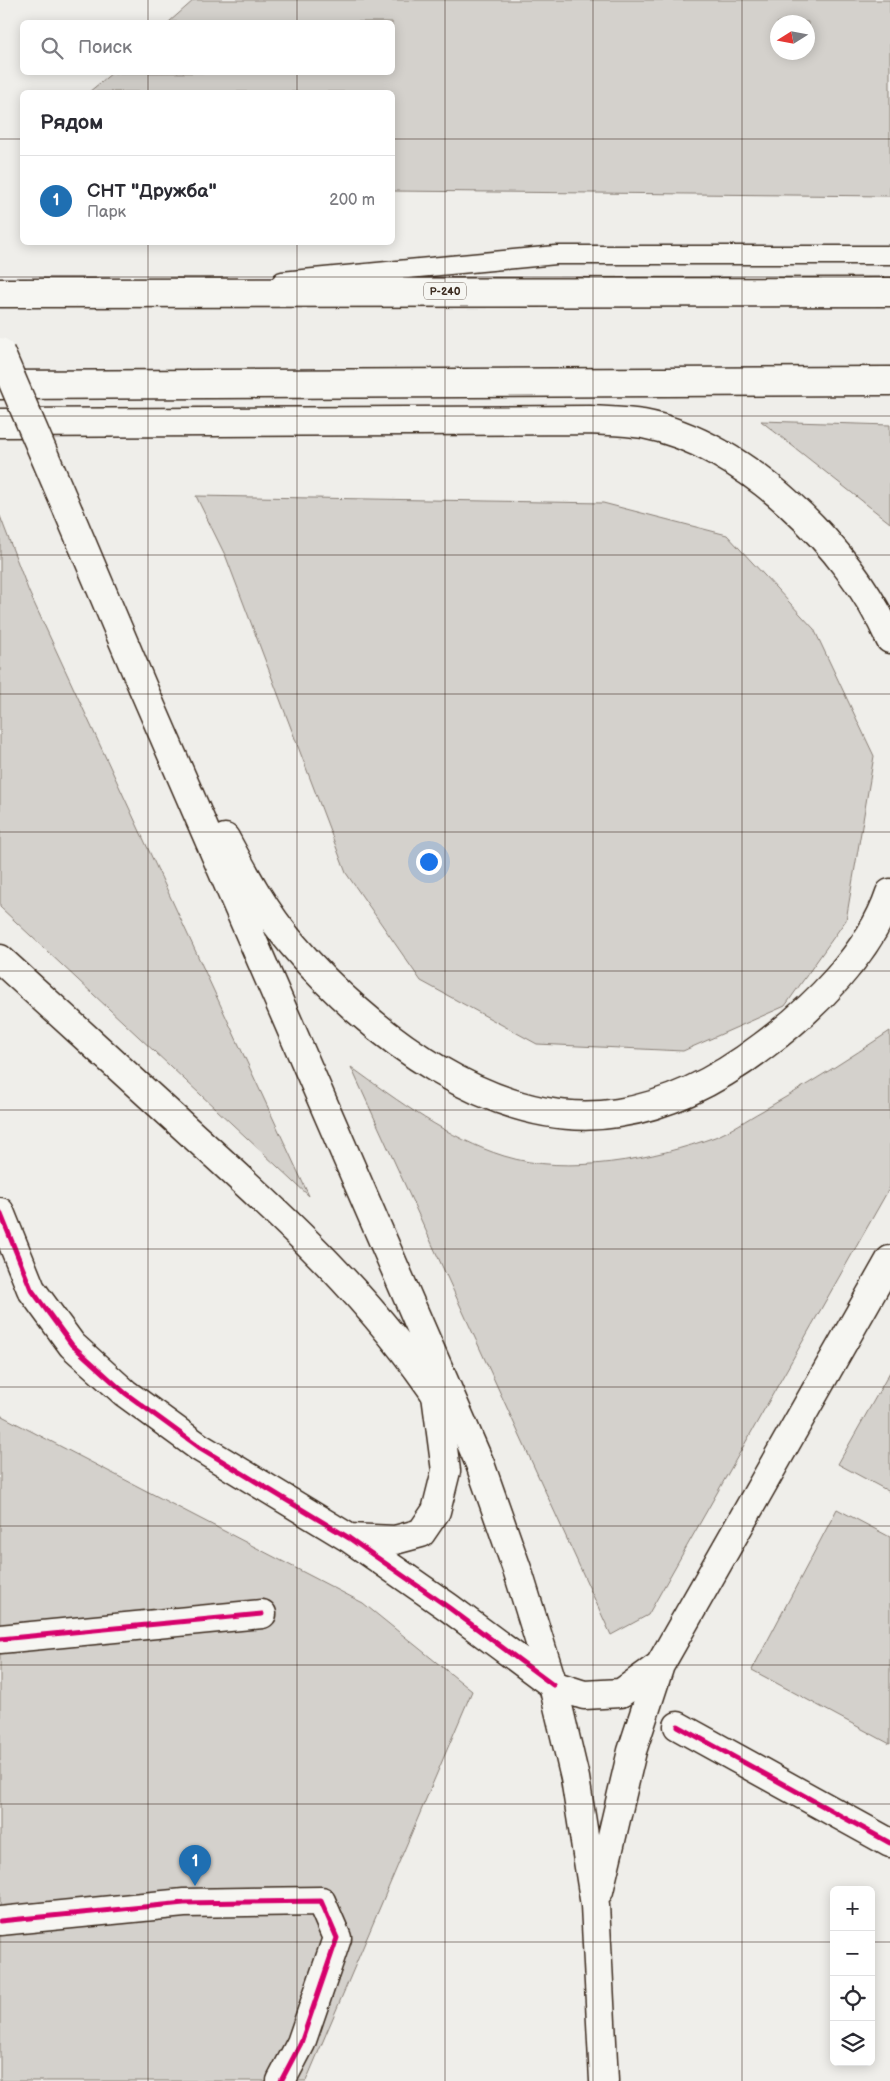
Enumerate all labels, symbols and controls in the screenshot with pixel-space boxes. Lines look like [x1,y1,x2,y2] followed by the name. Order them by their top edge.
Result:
[770,15,815,60] north arrow
[20,20,395,75] search box
[38,34,66,62] icon: search
[78,36,132,59] text: Поиск
[40,110,103,135] text: Рядом
[87,180,217,203] text: СНТ "Дружба"
[53,191,59,210] text: 1
[329,191,375,210] text: 200 m
[87,203,126,222] text: Парк
[424,282,466,300] road number: Р-240
[416,849,442,875] your location
[179,1845,211,1886] pin: 1
[830,1886,875,2066] map controls
[830,1886,875,1931] button: +
[830,1931,875,1976] button: −
[830,1976,875,2021] button: locate
[830,2021,875,2066] button: layers

